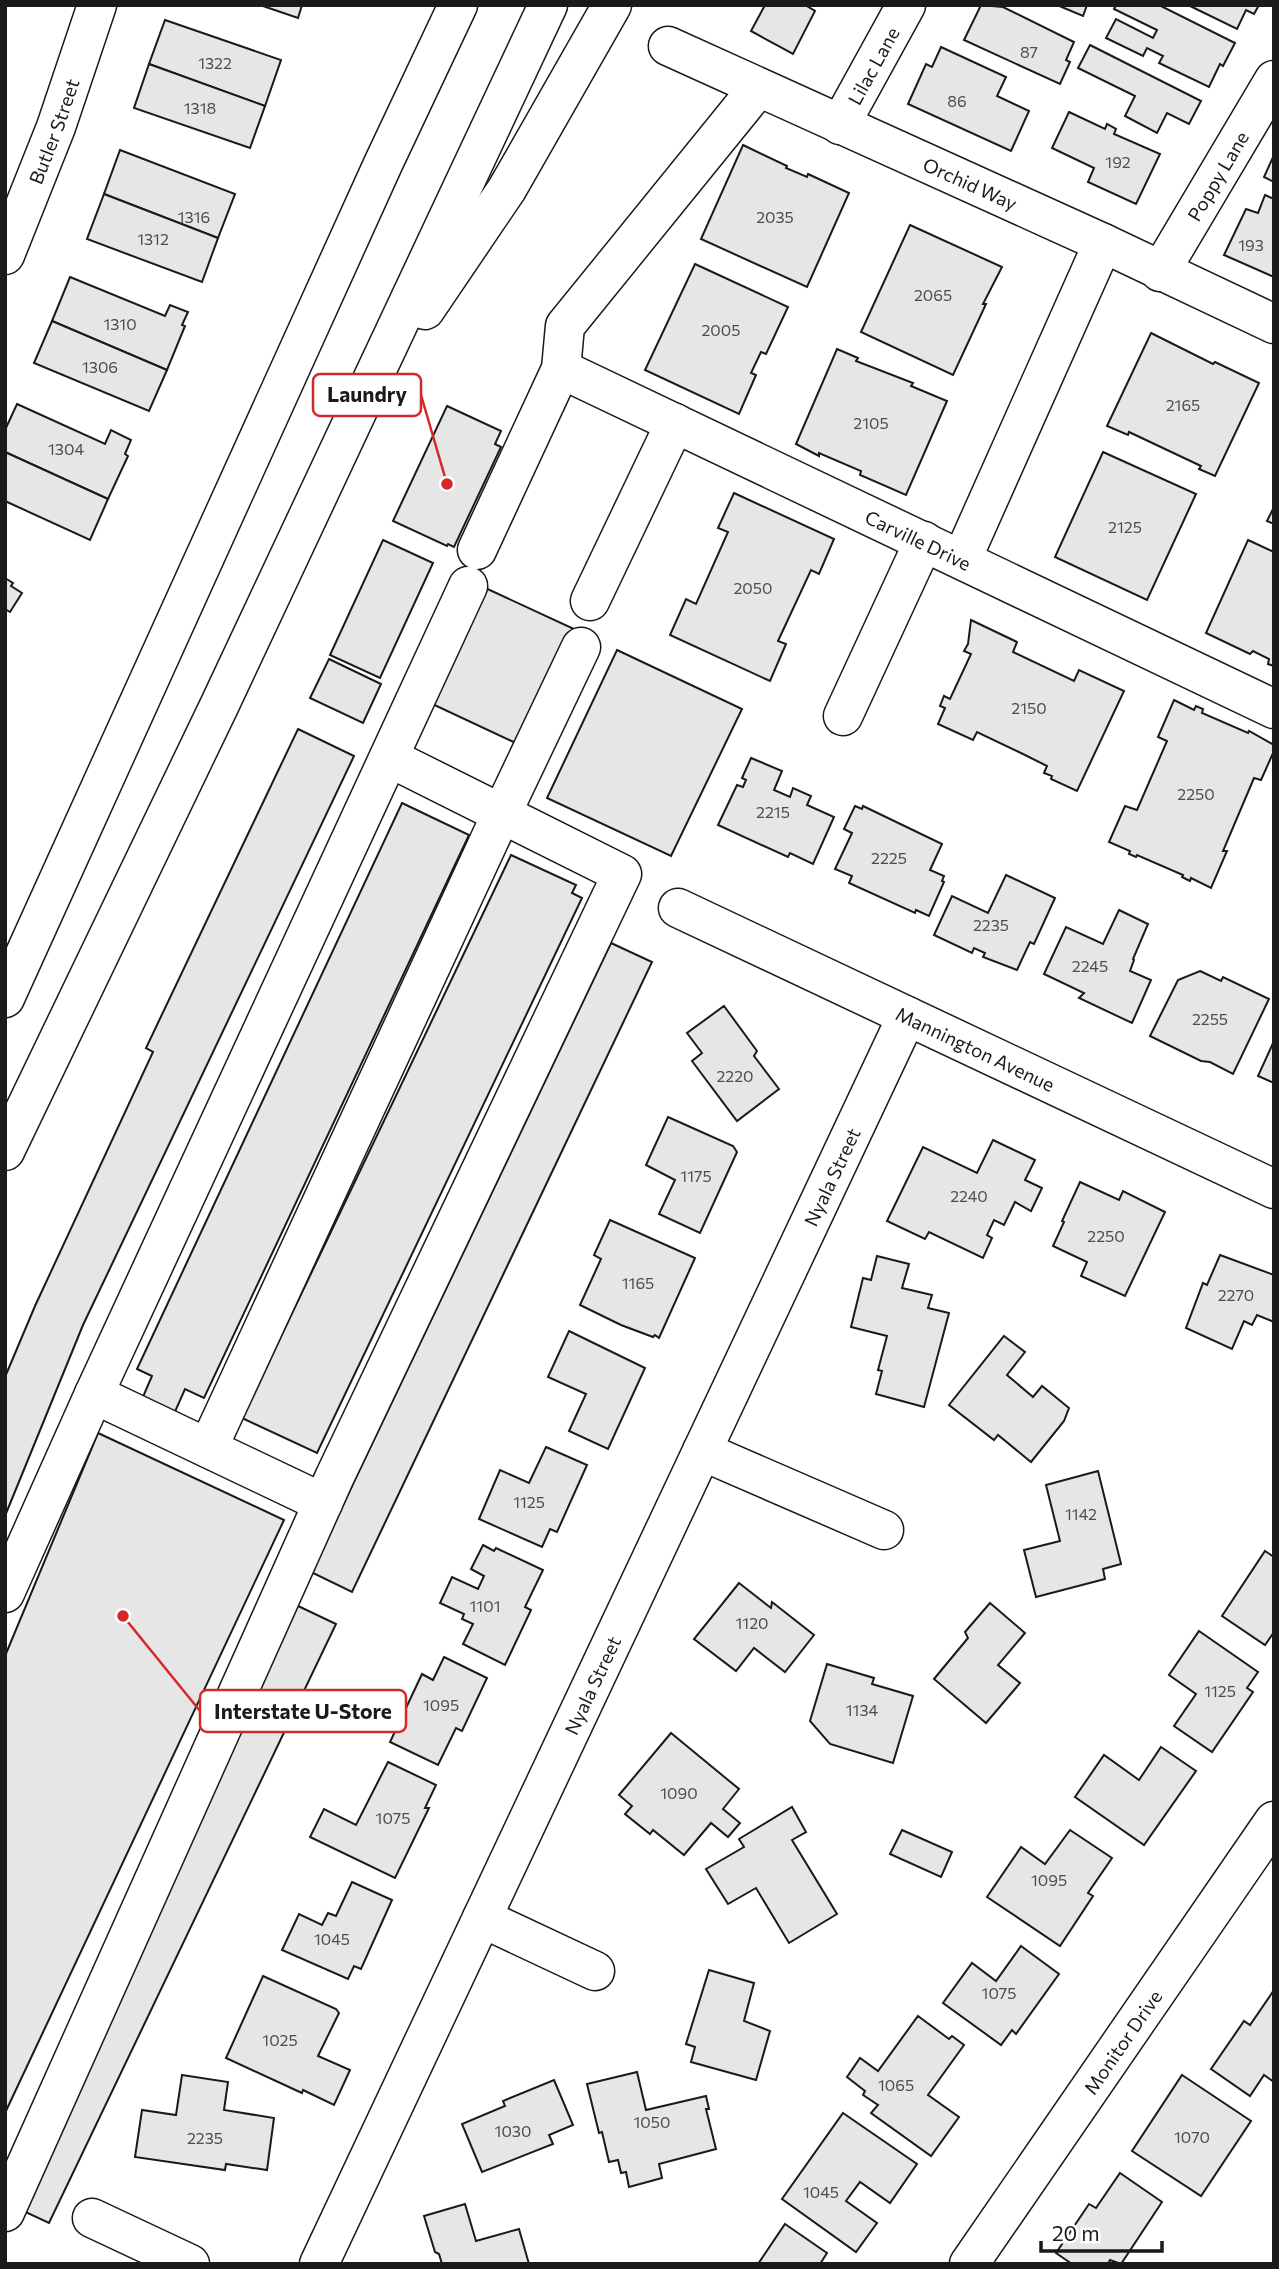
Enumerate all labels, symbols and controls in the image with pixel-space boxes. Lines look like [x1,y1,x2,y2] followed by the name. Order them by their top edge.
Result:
[842,22,903,108] street label: Lilac Lane
[1020,42,1038,61] house number: 87
[198,53,232,72] house number: 1322
[23,75,83,187] street label: Butler Street
[947,91,967,110] house number: 86
[184,98,216,117] house number: 1318
[1182,127,1253,225] street label: Poppy Lane
[920,152,1021,214] street label: Orchid Way
[1105,152,1131,171] house number: 192
[178,207,210,226] house number: 1316
[756,207,794,226] house number: 2035
[137,229,169,248] house number: 1312
[1238,235,1264,254] house number: 193
[914,285,952,304] house number: 2065
[103,314,137,333] house number: 1310
[702,320,740,339] house number: 2005
[82,357,118,376] house number: 1306
[313,374,421,416] callout: Laundry
[327,381,407,406] text: Laundry
[1166,395,1200,414] house number: 2165
[853,413,889,432] house number: 2105
[48,439,84,458] house number: 1304
[862,504,975,574] street label: Carville Drive
[1108,517,1142,536] house number: 2125
[734,578,772,597] house number: 2050
[1011,698,1047,717] house number: 2150
[1177,784,1215,803] house number: 2250
[756,802,790,821] house number: 2215
[871,848,907,867] house number: 2225
[973,915,1009,934] house number: 2235
[1072,956,1108,975] house number: 2245
[893,1001,1059,1096] street label: Mannington Avenue
[1192,1009,1228,1028] house number: 2255
[716,1066,754,1085] house number: 2220
[798,1124,864,1230] street label: Nyala Street
[680,1166,712,1185] house number: 1175
[950,1186,988,1205] house number: 2240
[1087,1226,1125,1245] house number: 2250
[622,1273,654,1292] house number: 1165
[1218,1285,1254,1304] house number: 2270
[513,1492,545,1511] house number: 1125
[1065,1504,1097,1523] house number: 1142
[470,1596,500,1615] house number: 1101
[736,1613,768,1632] house number: 1120
[559,1632,625,1738] street label: Nyala Street
[1204,1681,1236,1700] house number: 1125
[200,1690,406,1732] callout: Interstate U-Store
[423,1695,459,1714] house number: 1095
[214,1698,392,1723] text: Interstate U-Store
[846,1700,879,1719] house number: 1134
[660,1783,698,1802] house number: 1090
[376,1808,410,1827] house number: 1075
[1031,1870,1067,1889] house number: 1095
[314,1929,350,1948] house number: 1045
[982,1983,1016,2002] house number: 1075
[1078,1985,1166,2098] street label: Monitor Drive
[262,2030,298,2049] house number: 1025
[878,2075,914,2094] house number: 1065
[634,2112,670,2131] house number: 1050
[495,2121,531,2140] house number: 1030
[1174,2127,1210,2146] house number: 1070
[187,2128,223,2147] house number: 2235
[803,2182,839,2201] house number: 1045
[1041,2210,1162,2254] scale bar
[1052,2220,1100,2245] text: 20 m

